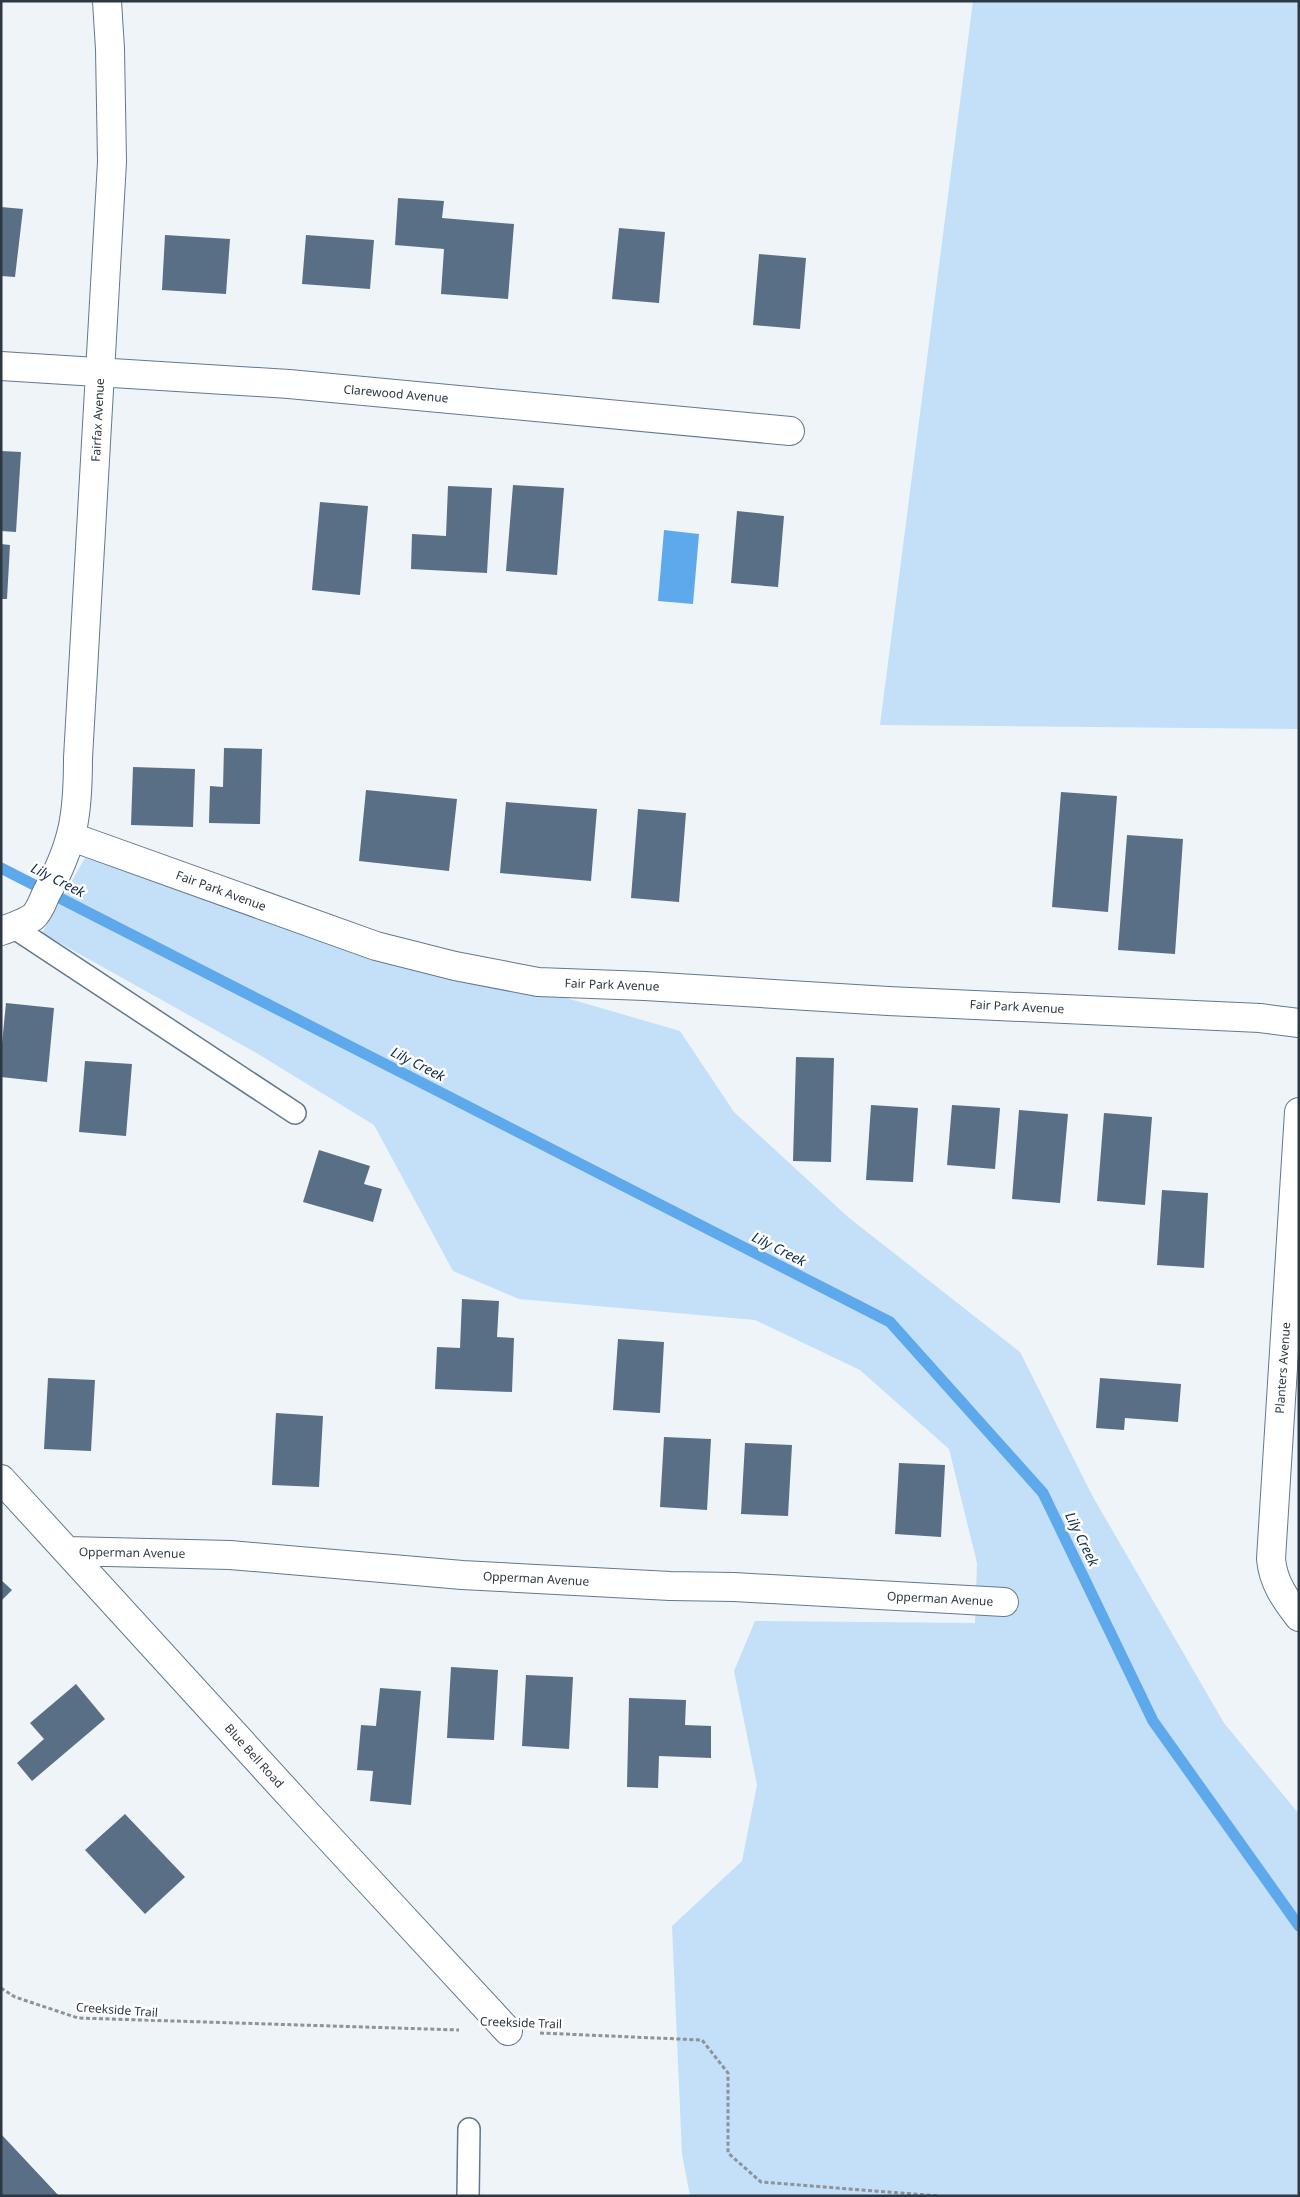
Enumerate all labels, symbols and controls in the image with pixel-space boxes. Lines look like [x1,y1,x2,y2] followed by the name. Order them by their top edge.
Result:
[87,378,108,462] street label: Fairfax Avenue
[343,380,449,407] street label: Clarewood Avenue
[28,858,90,902] water label: Lily Creek
[174,866,269,915] street label: Fair Park Avenue
[564,974,660,995] street label: Fair Park Avenue
[969,996,1065,1017] street label: Fair Park Avenue
[388,1042,450,1086] water label: Lily Creek
[749,1227,811,1271] water label: Lily Creek
[1271,1321,1294,1414] street label: Planters Avenue
[1061,1508,1104,1570] water label: Lily Creek
[79,1543,186,1562] street label: Opperman Avenue
[482,1567,590,1590] street label: Opperman Avenue
[886,1587,994,1610] street label: Opperman Avenue
[221,1720,288,1791] street label: Blue Bell Road
[76,1998,159,2021] street label: Creekside Trail
[480,2013,562,2032] street label: Creekside Trail

